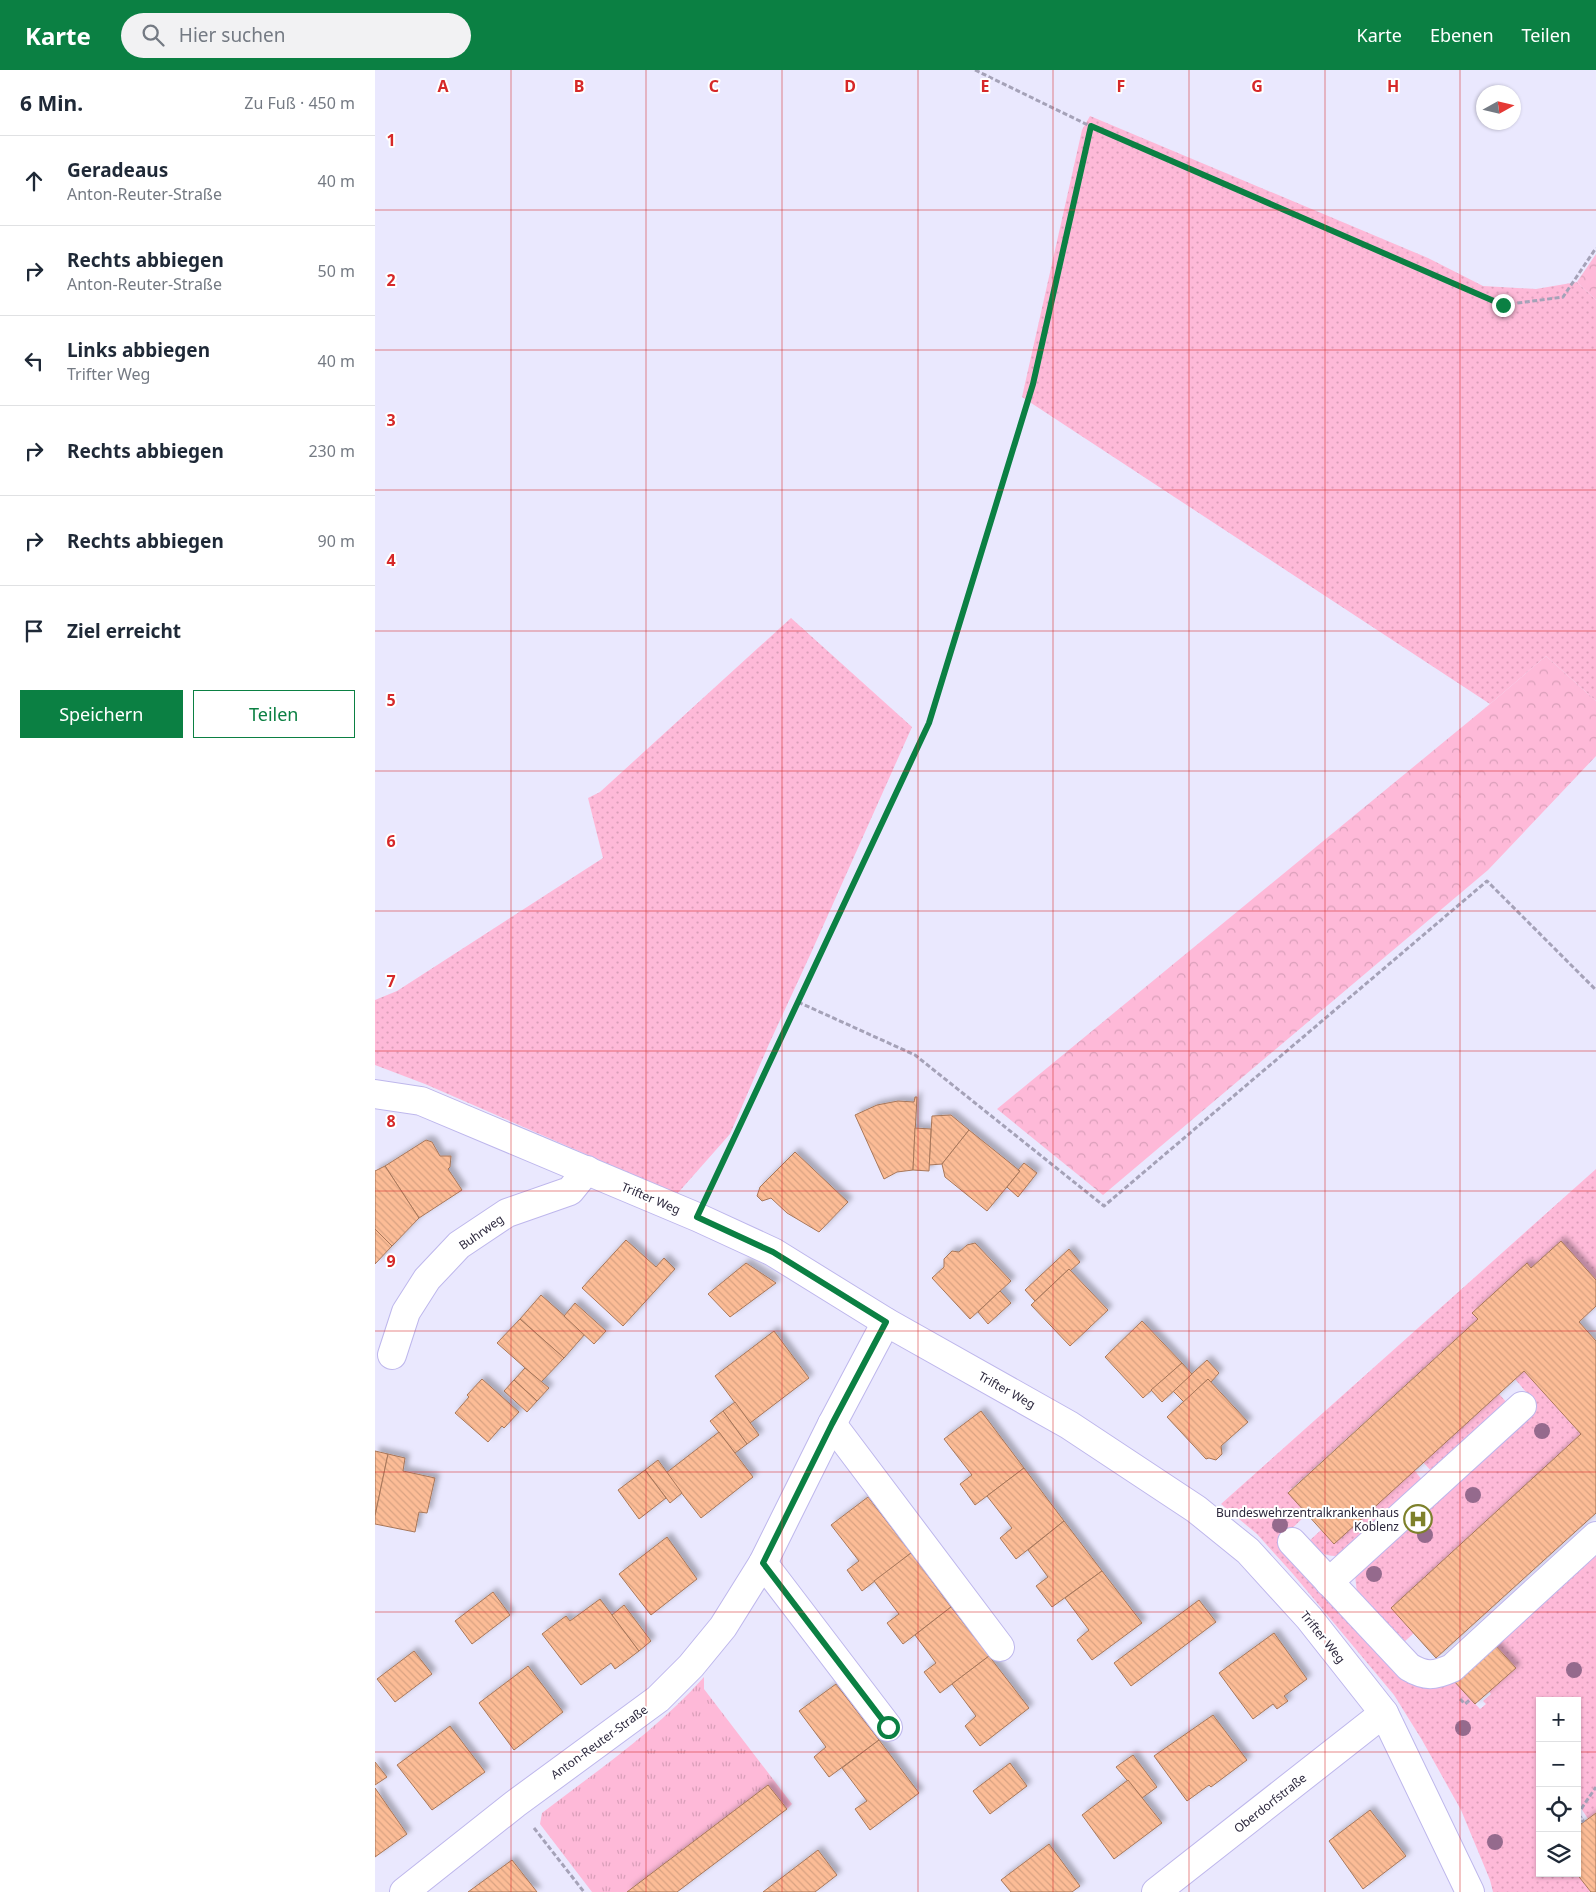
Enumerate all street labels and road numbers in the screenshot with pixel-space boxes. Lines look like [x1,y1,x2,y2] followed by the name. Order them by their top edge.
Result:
[619,1178,683,1218] street label: Trifter Weg
[455,1210,507,1254] street label: Buhrweg
[976,1367,1038,1413] street label: Trifter Weg
[1297,1607,1349,1667] street label: Trifter Weg
[547,1701,651,1783] street label: Anton-Reuter-Straße
[1230,1769,1310,1837] street label: Oberdorfstraße

